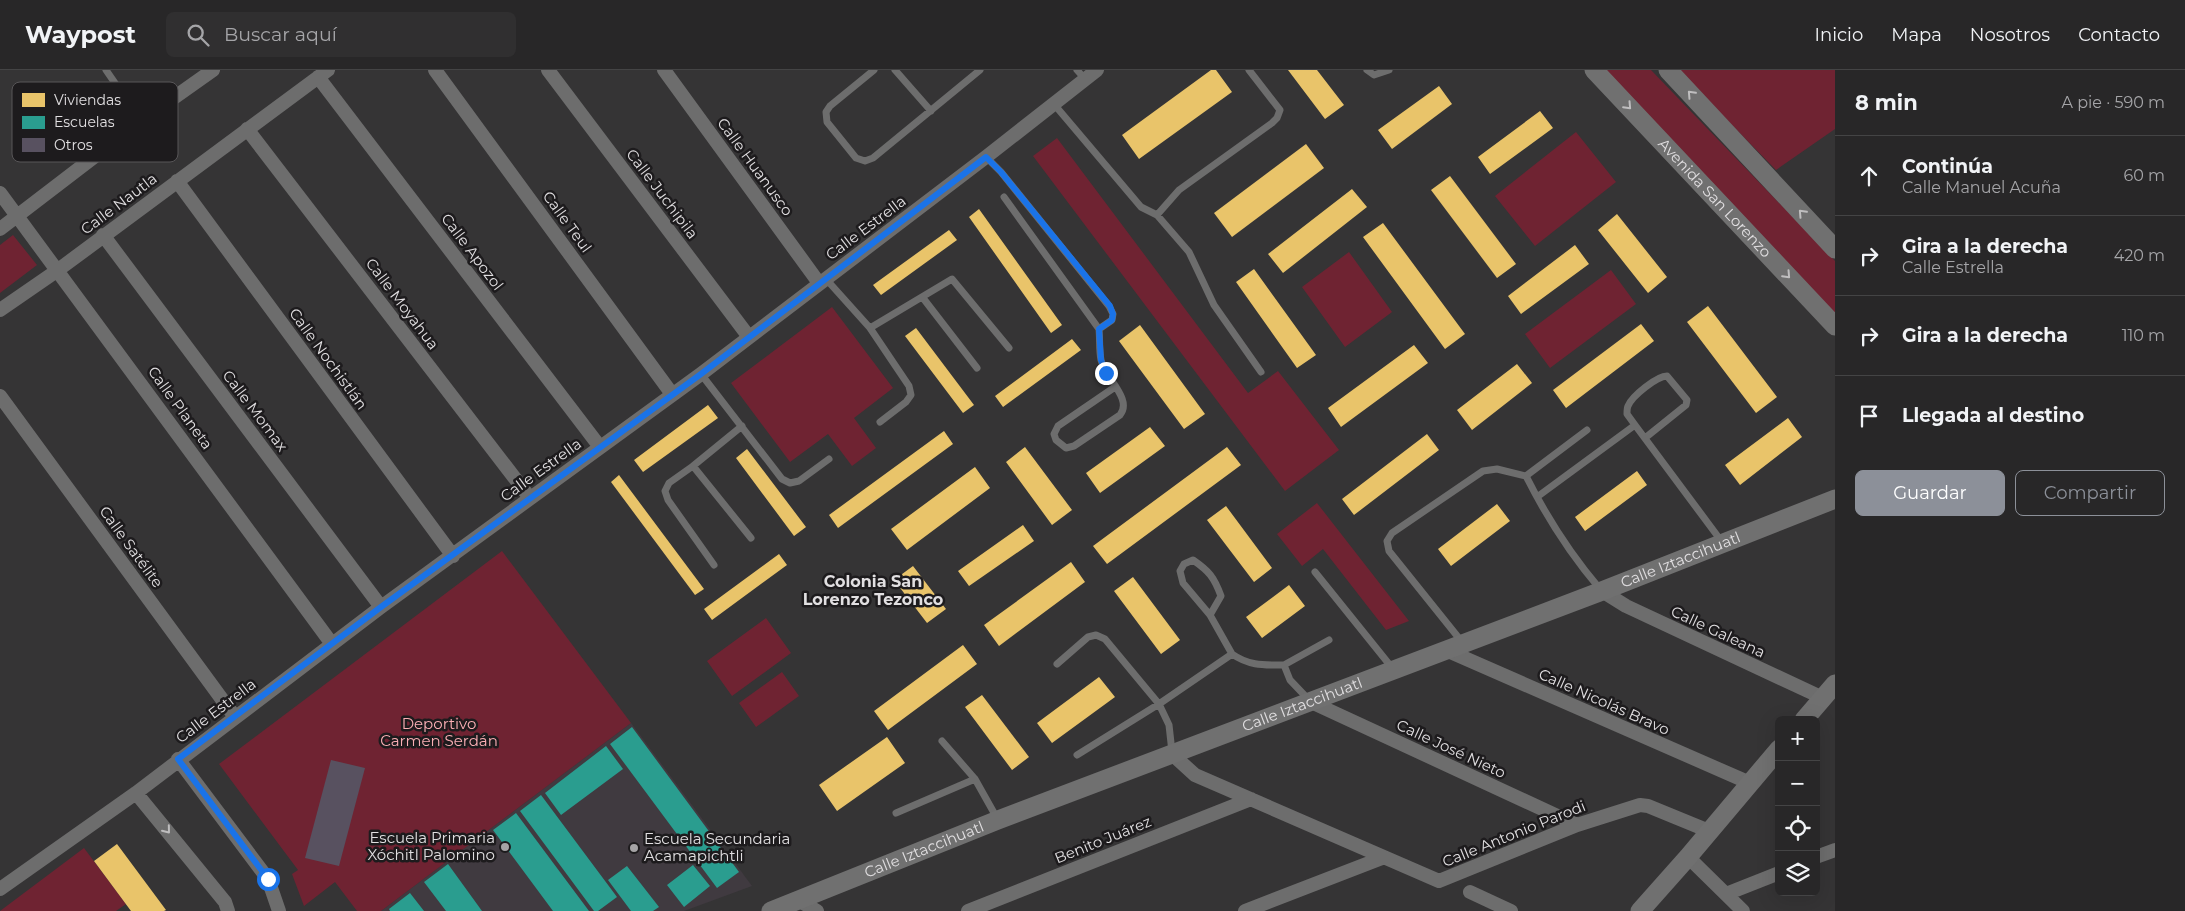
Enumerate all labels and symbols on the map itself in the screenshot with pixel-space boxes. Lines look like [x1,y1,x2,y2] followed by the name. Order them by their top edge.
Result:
[12,82,178,162] legend
[54,91,121,109] text: Viviendas
[1688,91,1697,100] one-way arrow
[1622,100,1631,109] one-way arrow
[54,113,115,131] text: Escuelas
[713,114,797,220] street label: Calle Huanusco
[1654,134,1776,261] street label: Avenida San Lorenzo
[54,136,93,154] text: Otros
[622,145,702,242] street label: Calle Juchipila
[77,169,161,238] street label: Calle Nautla
[539,187,596,256] street label: Calle Teul
[822,191,910,264] street label: Calle Estrella
[437,209,508,294] street label: Calle Apozol
[1799,210,1808,219] one-way arrow
[362,254,443,353] street label: Calle Moyahua
[1781,269,1790,278] one-way arrow
[285,304,372,413] street label: Calle Nochistlán
[1095,362,1118,385] route end
[144,363,217,453] street label: Calle Planeta
[219,366,292,455] street label: Calle Momax
[496,434,585,505] street label: Calle Estrella
[95,502,167,591] street label: Calle Satélite
[1618,527,1743,592] street label: Calle Iztaccihuatl
[803,572,943,609] district label: Colonia San Lorenzo Tezonco
[1668,601,1768,662] street label: Calle Galeana
[1536,664,1673,739] street label: Calle Nicolás Bravo
[1239,673,1365,736] street label: Calle Iztaccihuatl
[172,674,260,747] street label: Calle Estrella
[380,714,498,750] park label: Deportivo Carmen Serdán
[1394,715,1509,782] street label: Calle José Nieto
[1439,796,1588,871] street label: Calle Antonio Parodi
[1052,811,1154,868] street label: Benito Juárez
[861,817,987,882] street label: Calle Iztaccihuatl
[161,825,170,834] one-way arrow
[367,828,495,864] place label: Escuela Primaria Xóchitl Palomino
[644,829,790,865] place label: Escuela Secundaria Acamapichtli
[499,841,511,853] marker: Escuela Primaria Xóchitl Palomino
[628,842,640,854] marker: Escuela Secundaria Acamapichtli
[257,868,280,891] route start

